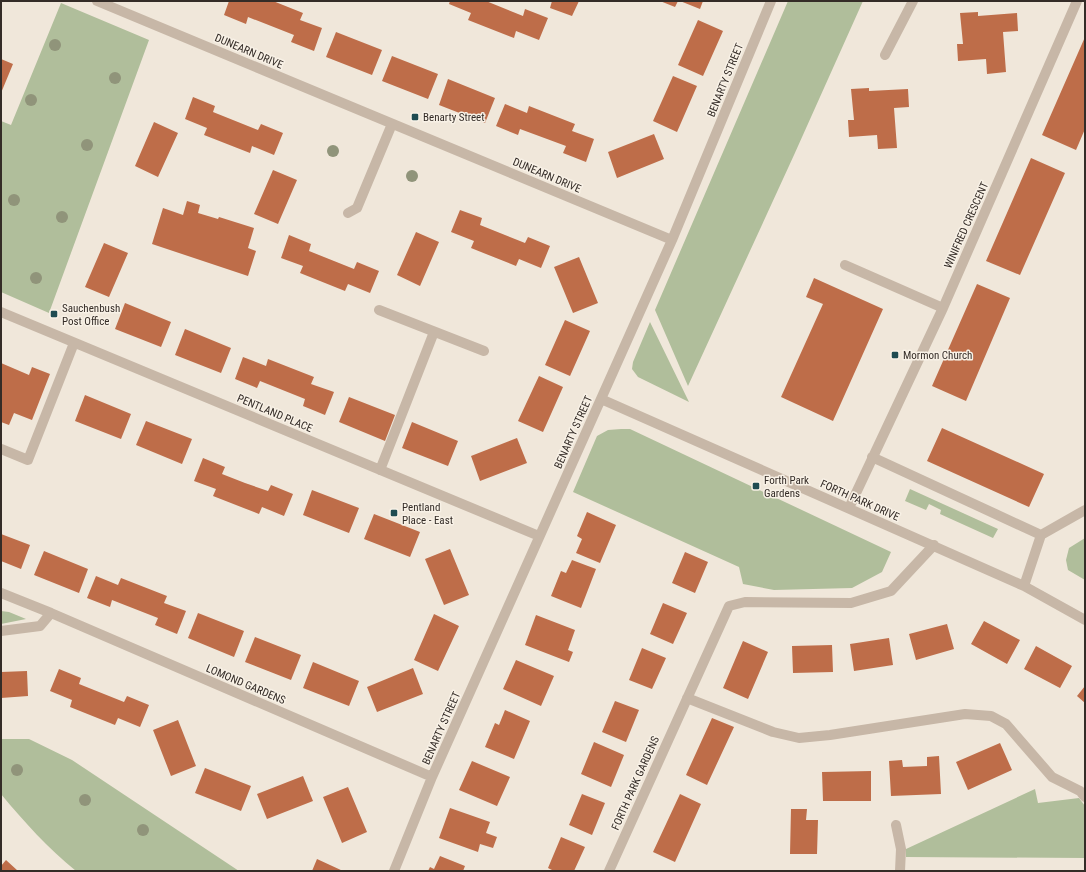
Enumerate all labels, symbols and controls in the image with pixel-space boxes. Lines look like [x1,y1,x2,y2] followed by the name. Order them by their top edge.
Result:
[213,31,285,72] street label: DUNEARN DRIVE
[705,41,746,119] street label: BENARTY STREET
[423,111,485,124] place label: Benarty Street
[410,112,420,122] marker: Benarty Street
[511,155,583,196] street label: DUNEARN DRIVE
[942,180,992,271] street label: WINIFRED CRESCENT
[62,302,120,328] place label: Sauchenbush Post Office
[49,309,59,319] marker: Sauchenbush Post Office
[903,349,972,362] place label: Mormon Church
[890,350,900,360] marker: Mormon Church
[235,392,315,435] street label: PENTLAND PLACE
[552,394,595,471] street label: BENARTY STREET
[764,474,809,500] place label: Forth Park Gardens
[818,477,902,524] street label: FORTH PARK DRIVE
[751,481,761,491] marker: Forth Park Gardens
[402,501,453,527] place label: Pentland Place - East
[389,508,399,518] marker: Pentland Place - East
[204,662,288,707] street label: LOMOND GARDENS
[420,690,463,767] street label: BENARTY STREET
[609,734,662,832] street label: FORTH PARK GARDENS

